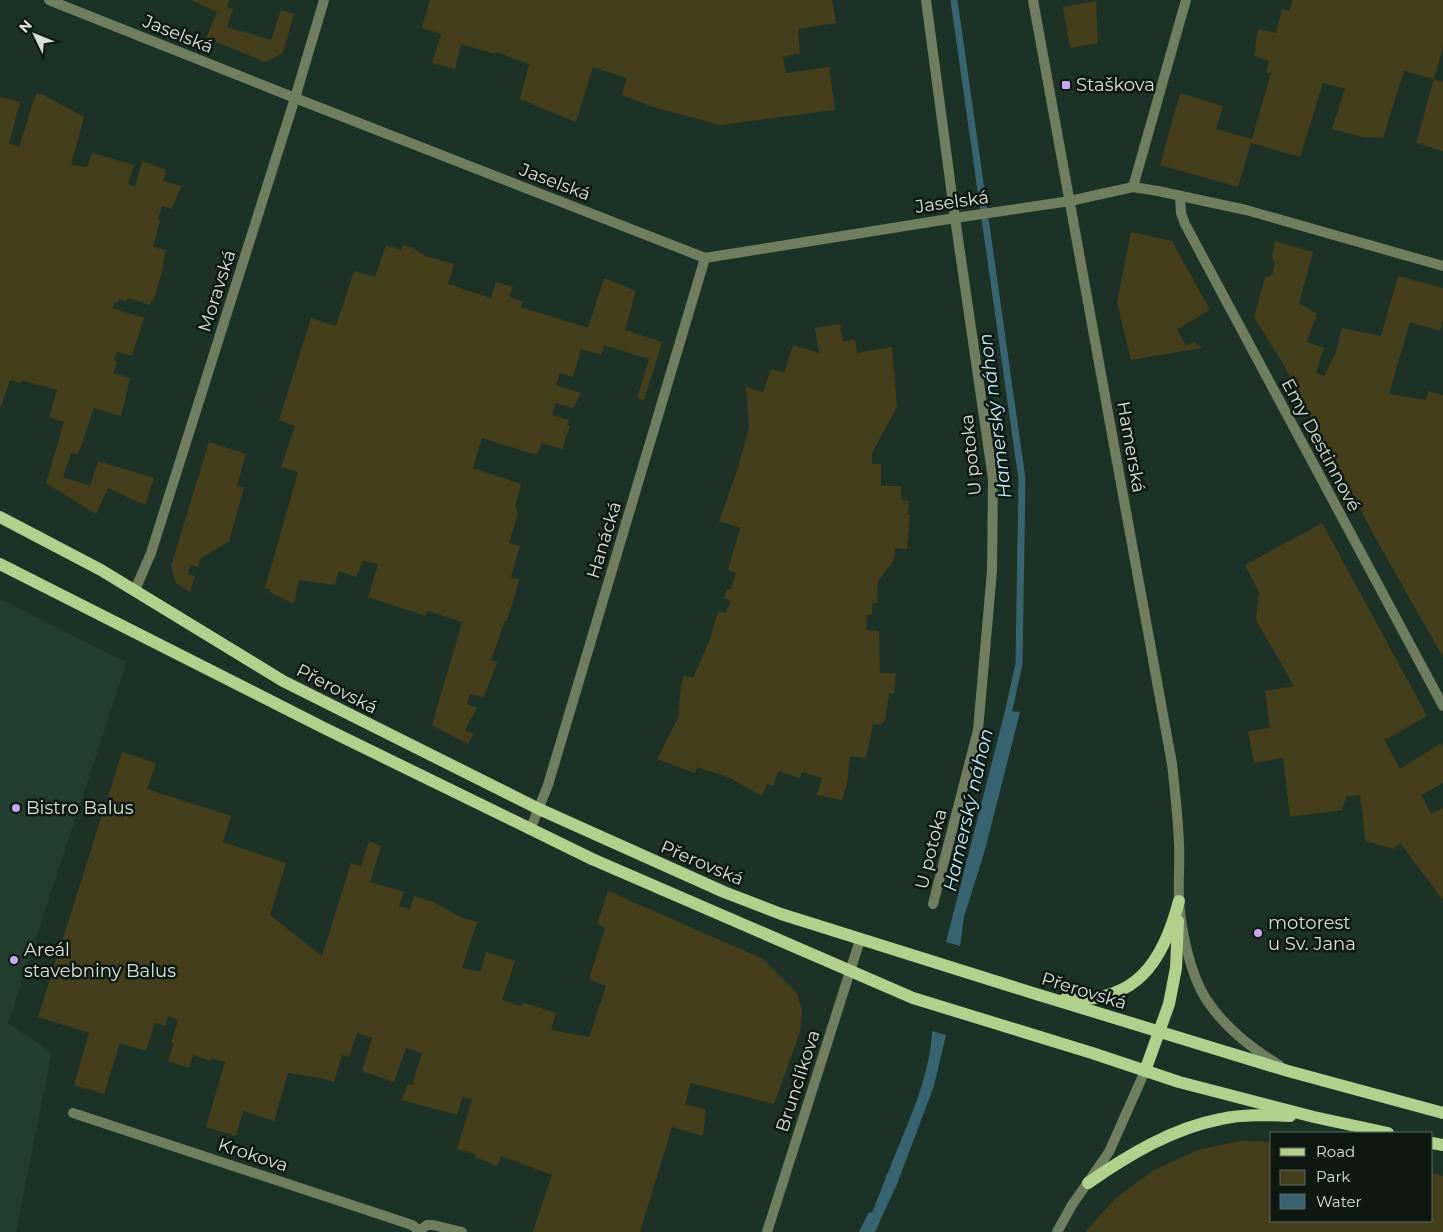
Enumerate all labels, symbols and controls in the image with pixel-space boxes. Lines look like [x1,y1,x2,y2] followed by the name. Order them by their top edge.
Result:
[10,10,60,60] north arrow
[139,10,216,58] street label: Jaselská
[15,16,36,36] text: N
[1076,74,1155,96] place label: Staškova
[1060,79,1072,91] marker: Staškova
[516,158,594,206] street label: Jaselská
[913,186,990,218] street label: Jaselská
[193,247,241,335] street label: Moravská
[973,332,1017,500] water label: Hamerský náhon
[1277,375,1365,515] street label: Emy Destinnové
[1112,400,1150,494] street label: Hamerská
[956,413,986,497] street label: U potoka
[582,499,626,581] street label: Hanácká
[293,659,381,719] street label: Přerovská
[938,726,998,894] water label: Hamerský náhon
[26,797,134,819] place label: Bistro Balus
[10,802,22,814] marker: Bistro Balus
[910,807,952,891] street label: U potoka
[657,836,747,890] street label: Přerovská
[1268,912,1356,955] place label: motorest u Sv. Jana
[1252,927,1264,939] marker: motorest u Sv. Jana
[24,939,176,982] place label: Areál stavebniny Balus
[8,954,20,966] marker: Areál stavebniny Balus
[1039,968,1129,1014] street label: Přerovská
[771,1027,825,1135] street label: Brunclíkova
[1270,1132,1433,1222] legend
[215,1133,291,1177] street label: Krokova
[1316,1142,1355,1161] text: Road
[1316,1167,1350,1186] text: Park
[1316,1192,1362,1211] text: Water

